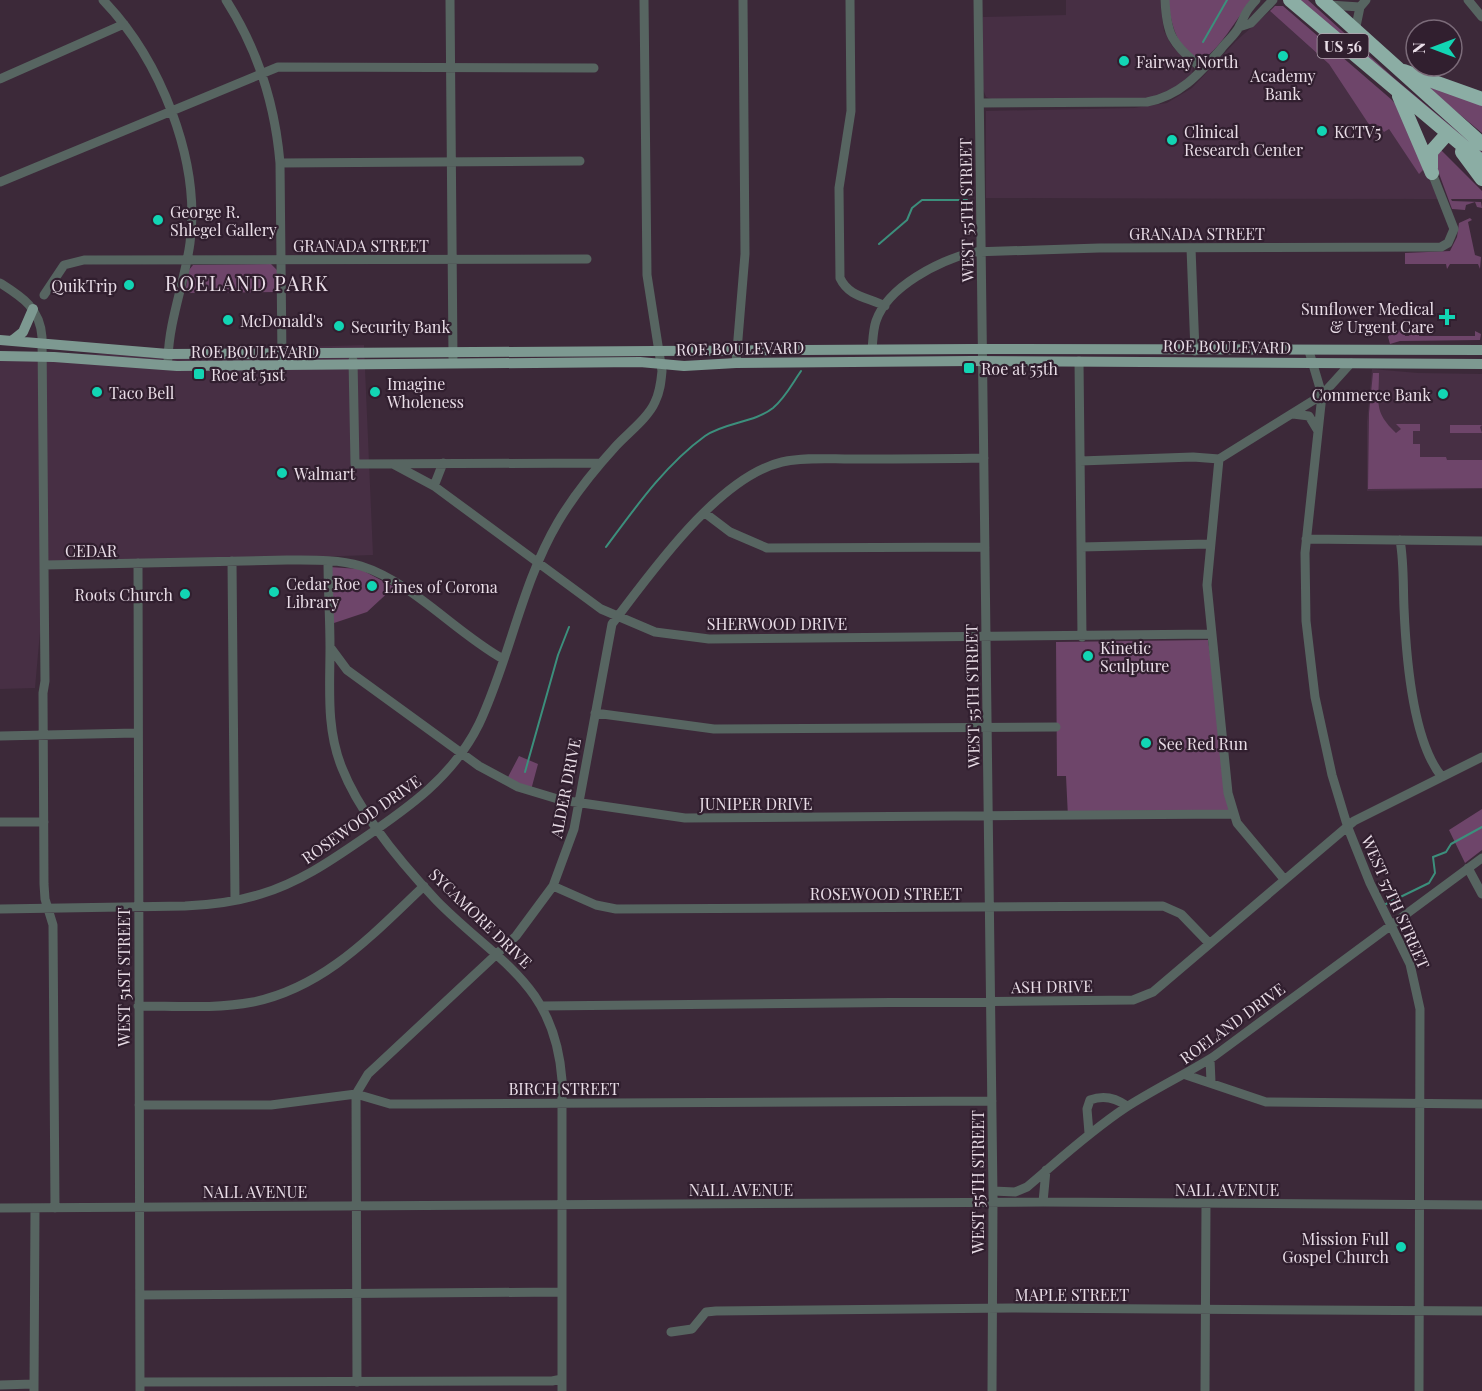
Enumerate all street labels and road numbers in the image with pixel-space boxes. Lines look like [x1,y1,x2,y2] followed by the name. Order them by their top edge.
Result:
[1318,34,1368,58] road number: US 56
[954,138,978,283] street label: WEST 55TH STREET
[1129,223,1265,244] street label: GRANADA STREET
[293,235,429,256] street label: GRANADA STREET
[1163,334,1291,358] street label: ROE BOULEVARD
[676,336,804,360] street label: ROE BOULEVARD
[191,341,319,362] street label: ROE BOULEVARD
[65,540,118,561] street label: CEDAR
[707,613,847,634] street label: SHERWOOD DRIVE
[960,624,984,769] street label: WEST 55TH STREET
[545,736,585,841] street label: ALDER DRIVE
[297,770,425,868] street label: ROSEWOOD DRIVE
[698,793,813,814] street label: JUNIPER DRIVE
[1357,831,1435,972] street label: WEST 57TH STREET
[425,863,537,973] street label: SYCAMORE DRIVE
[810,883,962,904] street label: ROSEWOOD STREET
[113,907,134,1048] street label: WEST 51ST STREET
[1010,975,1093,997] street label: ASH DRIVE
[1175,978,1289,1068] street label: ROELAND DRIVE
[508,1078,620,1099] street label: BIRCH STREET
[967,1110,988,1255] street label: WEST 55TH STREET
[689,1179,793,1200] street label: NALL AVENUE
[1175,1179,1279,1200] street label: NALL AVENUE
[203,1181,307,1202] street label: NALL AVENUE
[1015,1284,1129,1305] street label: MAPLE STREET

